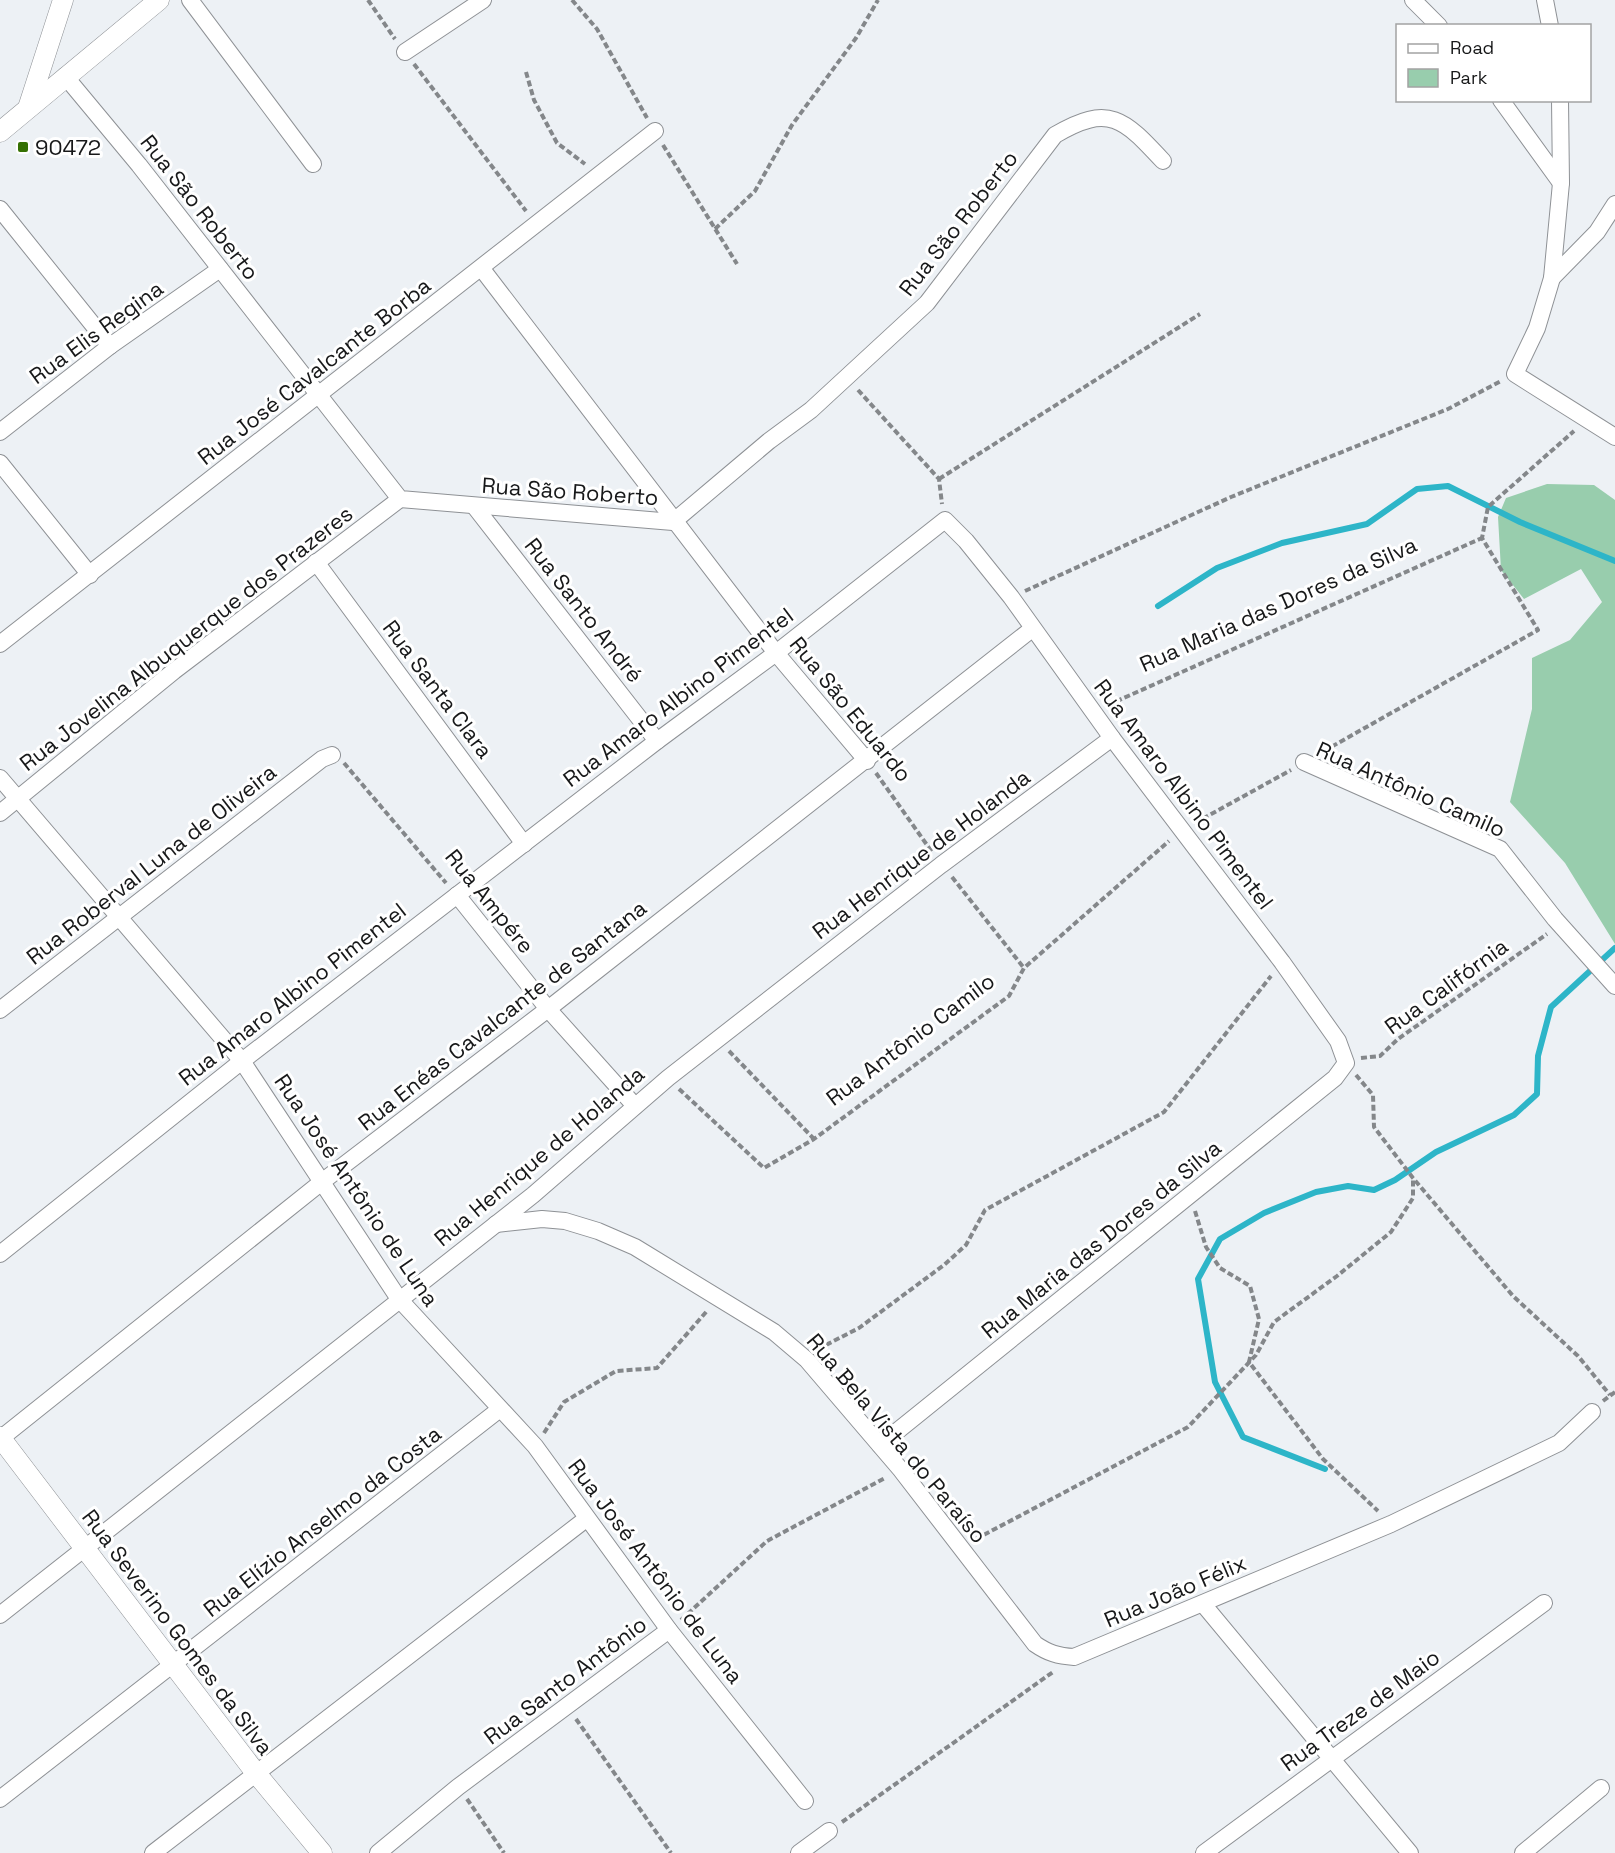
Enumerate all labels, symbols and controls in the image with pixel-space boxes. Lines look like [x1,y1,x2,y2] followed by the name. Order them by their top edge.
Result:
[1396,24,1591,102] legend
[1450,36,1494,59] text: Road
[1450,66,1488,89] text: Park
[134,129,266,285] street label: Rua São Roberto
[35,133,101,161] place label: 90472
[16,140,30,154] marker: 90472
[892,145,1024,301] street label: Rua São Roberto
[192,271,437,471] street label: Rua José Cavalcante Borba
[24,274,169,390] street label: Rua Elis Regina
[481,471,659,511] street label: Rua São Roberto
[14,499,358,777] street label: Rua Jovelina Albuquerque dos Prazeres
[1135,530,1421,678] street label: Rua Maria das Dores da Silva
[519,532,649,688] street label: Rua Santo André
[557,601,799,793] street label: Rua Amaro Albino Pimentel
[377,614,499,764] street label: Rua Santa Clara
[784,631,918,787] street label: Rua São Eduardo
[1088,673,1280,915] street label: Rua Amaro Albino Pimentel
[1312,735,1510,843] street label: Rua Antônio Camilo
[20,757,282,970] street label: Rua Roberval Luna de Oliveira
[806,763,1036,945] street label: Rua Henrique de Holanda
[439,843,541,959] street label: Rua Ampére
[352,893,652,1136] street label: Rua Enéas Cavalcante de Santana
[173,896,411,1092] street label: Rua Amaro Albino Pimentel
[1379,932,1513,1040] street label: Rua Califórnia
[820,966,1000,1112] street label: Rua Antônio Camilo
[428,1060,650,1252] street label: Rua Henrique de Holanda
[269,1068,446,1312] street label: Rua José Antônio de Luna
[975,1133,1227,1344] street label: Rua Maria das Dores da Silva
[801,1327,993,1549] street label: Rua Bela Vista do Paraíso
[197,1419,447,1623] street label: Rua Elízio Anselmo da Costa
[562,1453,750,1689] street label: Rua José Antônio de Luna
[76,1503,280,1761] street label: Rua Severino Gomes da Silva
[1100,1548,1250,1634] street label: Rua João Félix
[478,1610,652,1750] street label: Rua Santo Antônio
[1275,1643,1445,1777] street label: Rua Treze de Maio

